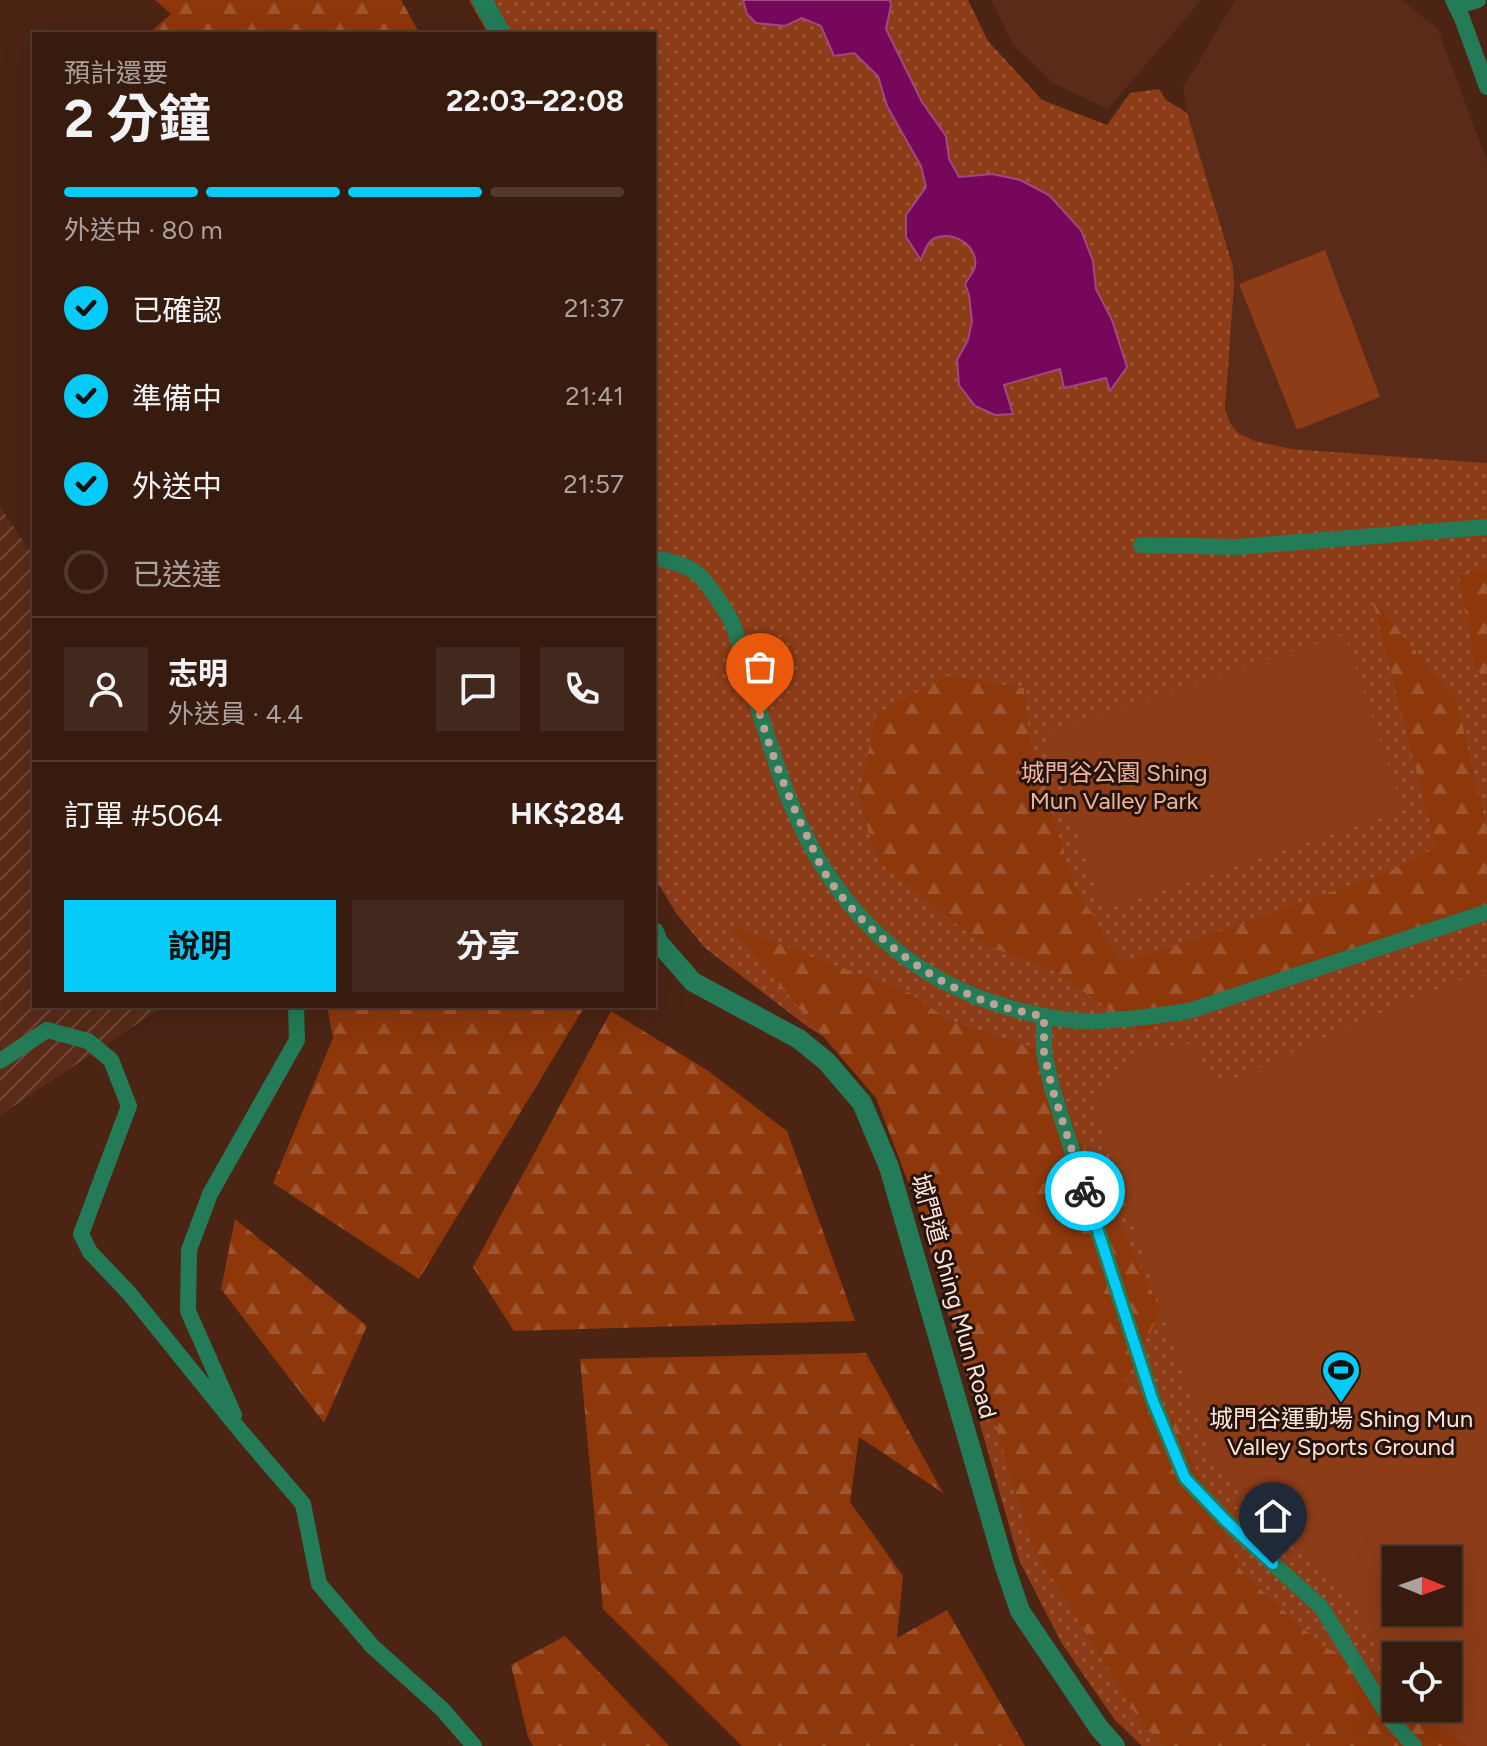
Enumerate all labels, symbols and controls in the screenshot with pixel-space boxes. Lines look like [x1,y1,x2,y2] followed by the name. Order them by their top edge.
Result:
[64,57,168,89] text: 預計還要
[446,82,624,119] text: 22:03–22:08
[64,88,210,150] text: 2 分鐘
[64,214,223,246] text: 外送中 · 80 m
[64,286,108,330] icon: check
[132,292,222,329] text: 已確認
[564,292,624,324] text: 21:37
[64,374,108,418] icon: check
[132,380,222,417] text: 準備中
[565,380,624,412] text: 21:41
[64,462,108,506] icon: check
[132,468,222,505] text: 外送中
[563,468,624,500] text: 21:57
[132,556,222,593] text: 已送達
[726,633,794,715] pin
[738,645,782,689] icon: bag
[64,647,148,731] button: person
[436,647,520,731] button: chat
[540,647,624,731] button: phone
[168,655,228,692] text: 志明
[168,698,303,730] text: 外送員 · 4.4
[1020,758,1208,815] park label: 城門谷公園 Shing Mun Valley Park
[510,795,624,832] text: HK$284
[64,797,222,834] text: 訂單 #5064
[64,900,336,992] button: 說明
[352,900,624,992] button: 分享
[1045,1151,1125,1231] courier
[1063,1169,1107,1213] icon: bike
[906,1170,1003,1422] street label: 城門道 Shing Mun Road
[1320,1349,1362,1404] sports icon: 城門谷運動場 Shing Mun Valley Sports Ground
[1209,1404,1473,1461] place label: 城門谷運動場 Shing Mun Valley Sports Ground
[1239,1482,1307,1564] pin
[1251,1494,1295,1538] icon: home
[1382,1546,1462,1626] north arrow
[1382,1546,1462,1722] map controls
[1382,1642,1462,1722] button: locate

